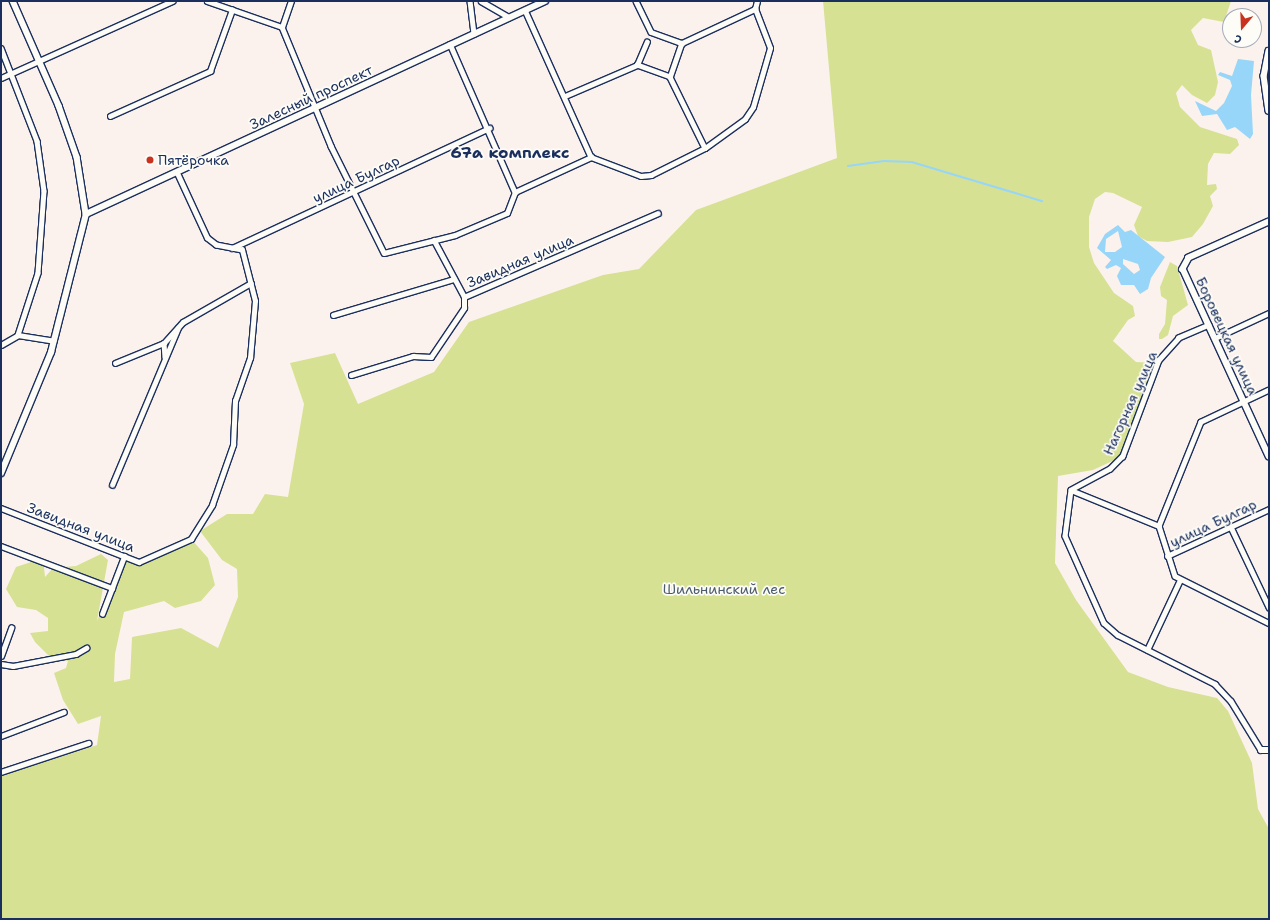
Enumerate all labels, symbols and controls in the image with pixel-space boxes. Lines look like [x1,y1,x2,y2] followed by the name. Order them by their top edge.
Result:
[1222,8,1262,48] north arrow
[1233,31,1244,47] text: С
[247,61,375,133] street label: Залесный проспект
[451,143,569,163] district label: 67а комплекс
[158,152,229,168] place label: Пятёрочка
[310,152,402,206] street label: улица Булгар
[145,155,155,165] marker: Пятёрочка
[464,231,576,291] street label: Завидная улица
[1192,274,1262,398] street label: Боровецкая улица
[1099,348,1161,458] street label: Нагорная улица
[1167,496,1259,550] street label: улица Булгар
[25,499,137,555] street label: Завидная улица
[663,581,785,597] park label: Шильнинский лес

